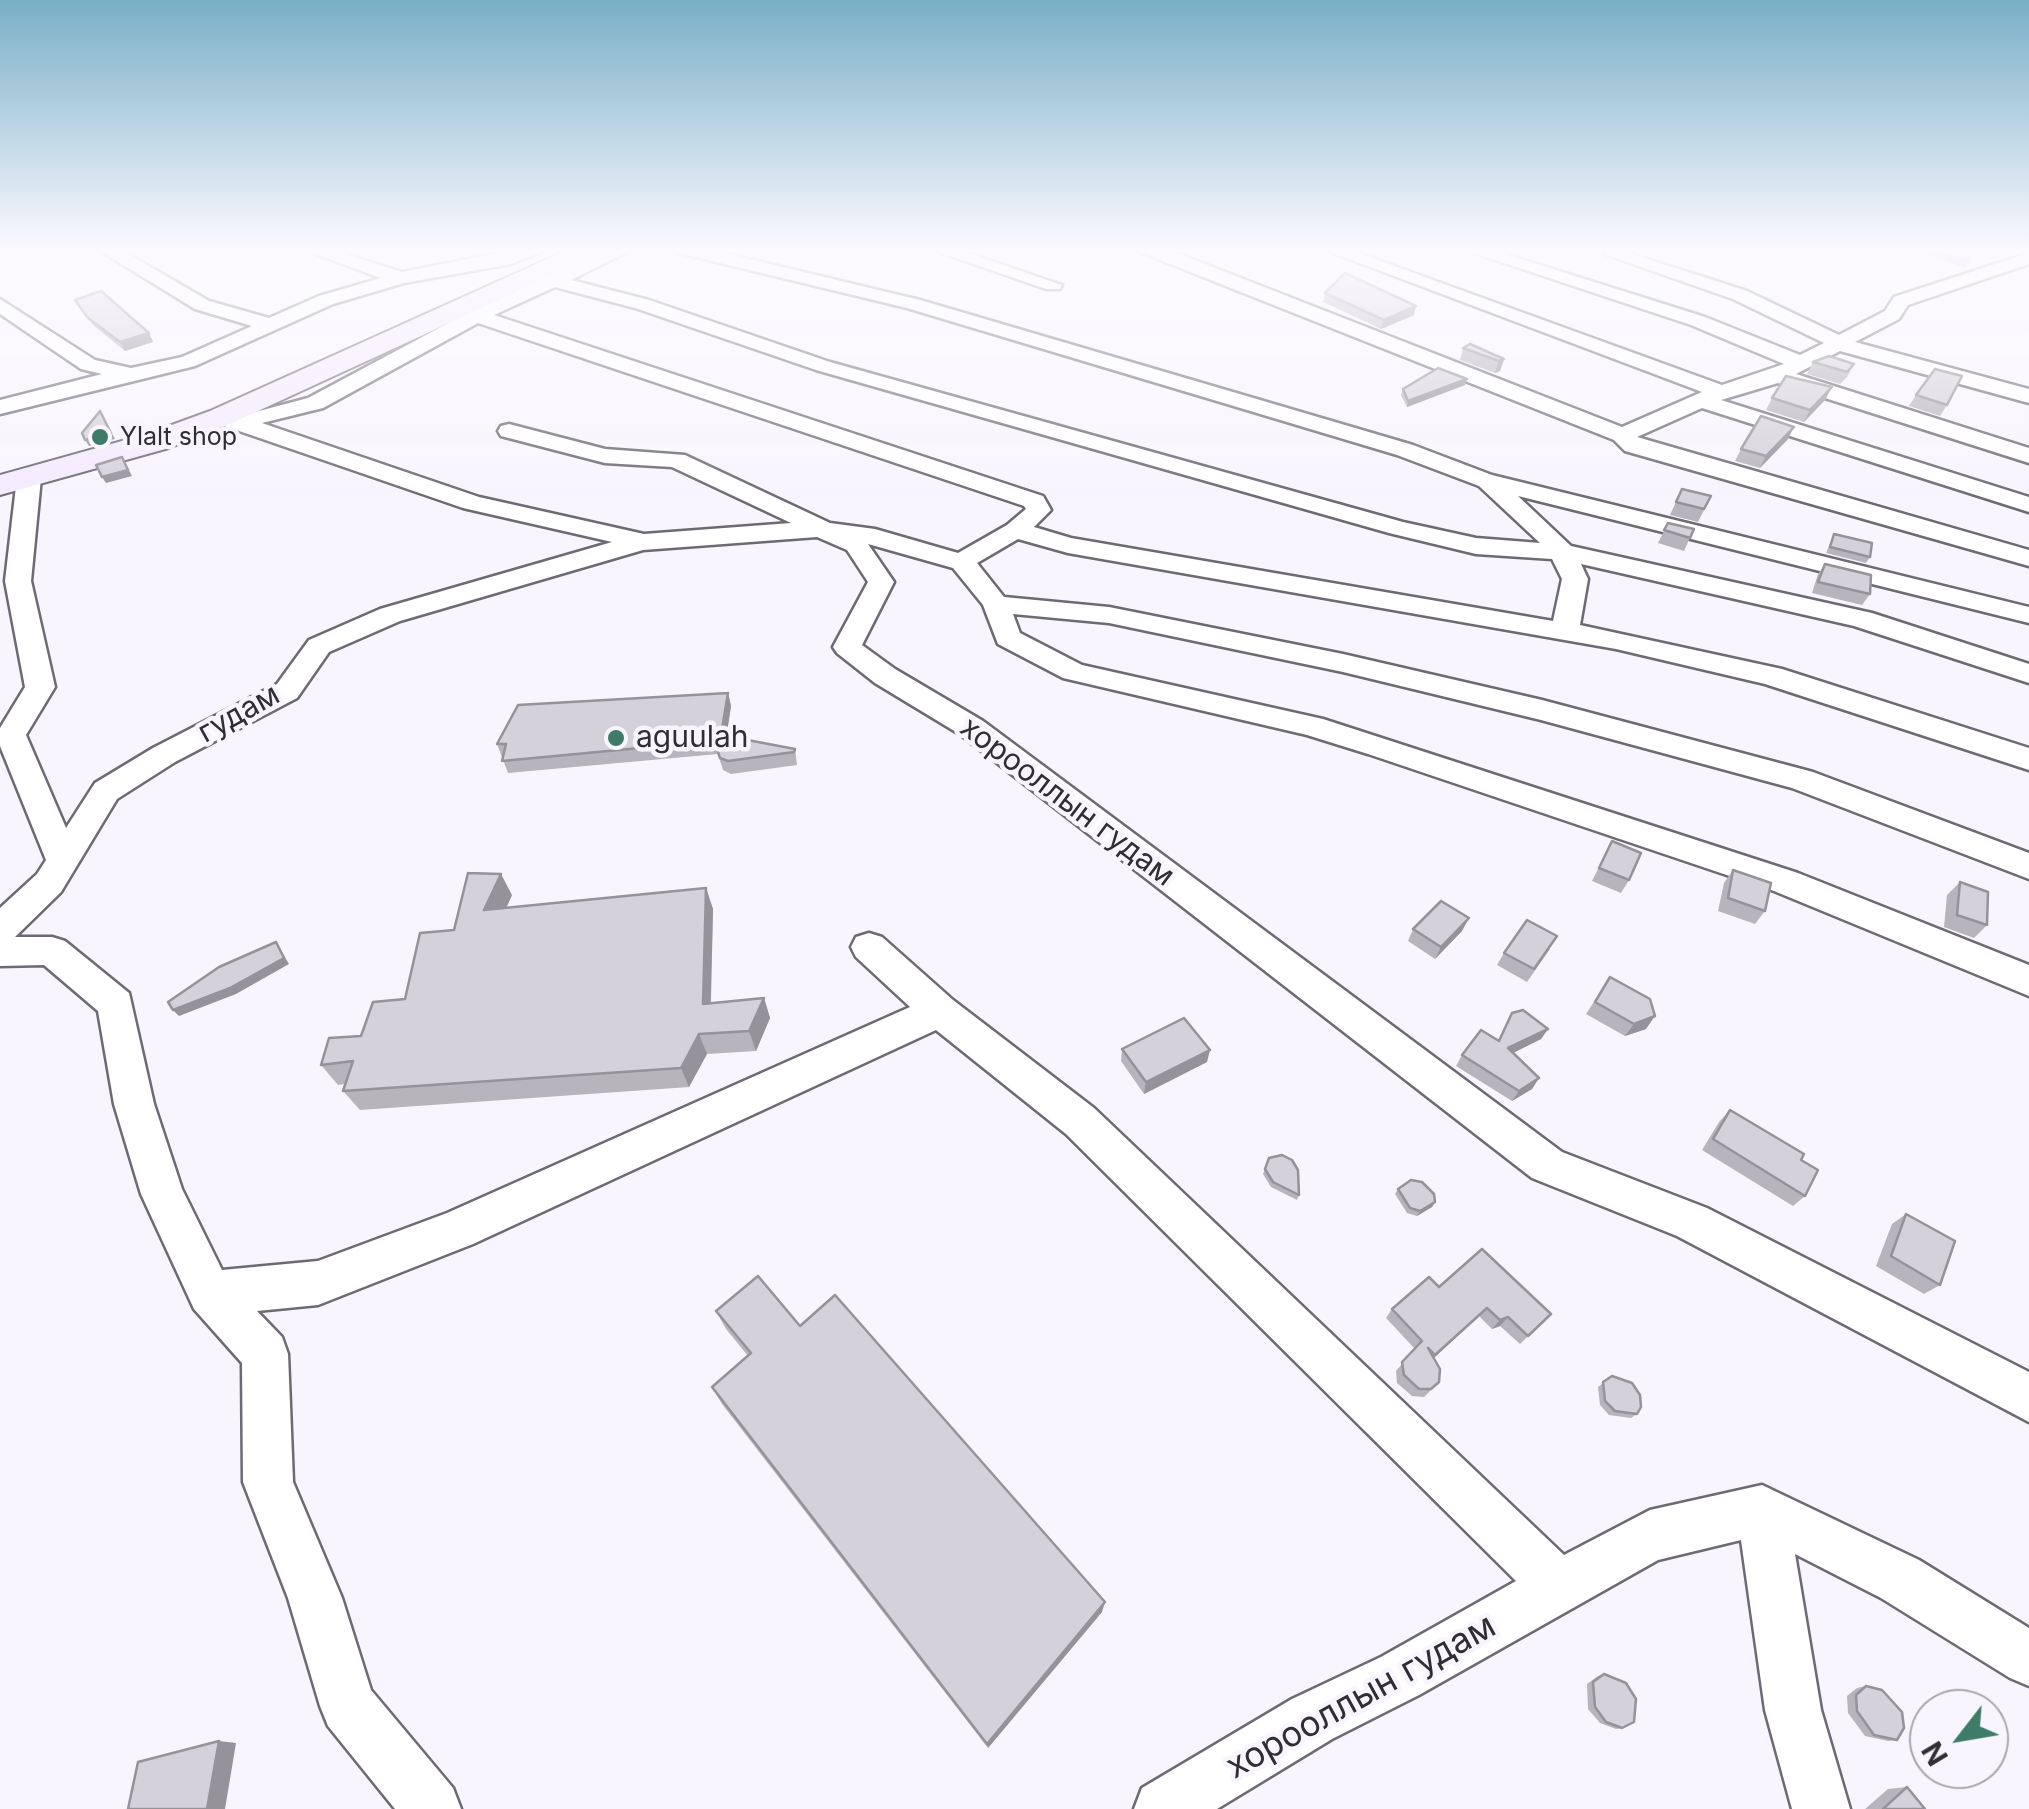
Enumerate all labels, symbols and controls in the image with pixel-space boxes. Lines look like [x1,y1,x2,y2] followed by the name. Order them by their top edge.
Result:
[120,422,237,452] place label: Ylalt shop
[89,426,111,448] marker: Ylalt shop
[192,677,286,751] street label: гудам
[953,710,1181,894] street label: хорооллын гудам
[636,720,749,756] place label: aguulah
[605,727,627,749] marker: aguulah
[1219,1605,1503,1789] street label: хорооллын гудам
[1909,1689,2009,1789] north arrow
[1915,1736,1955,1771] text: N

